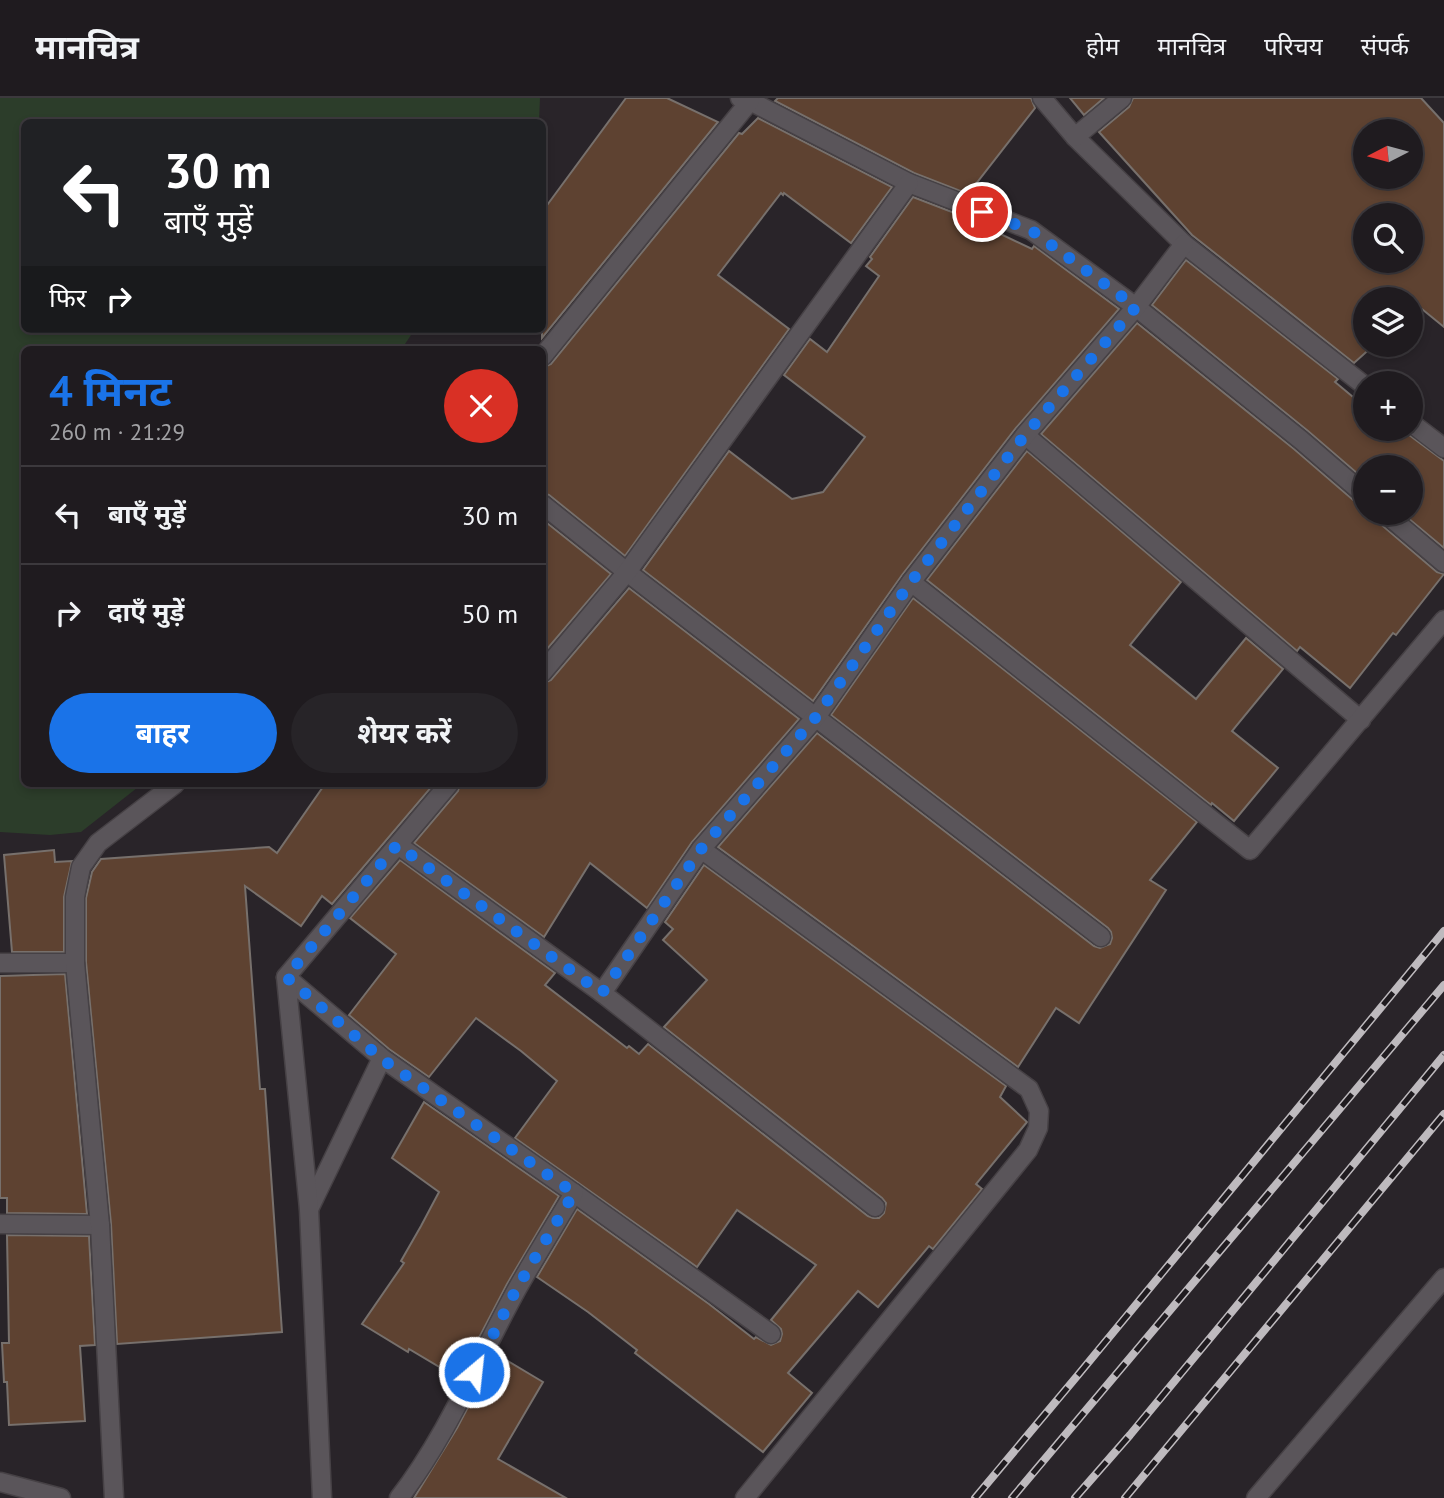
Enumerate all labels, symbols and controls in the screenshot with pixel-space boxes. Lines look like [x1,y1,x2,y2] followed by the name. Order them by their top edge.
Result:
[35,25,139,68] text: मानचित्र
[1086,31,1119,62] text: होम
[1157,31,1226,62] text: मानचित्र
[1264,31,1323,62] text: परिचय
[1361,31,1409,62] text: संपर्क
[1353,119,1423,189] north arrow
[1353,119,1423,525] map controls
[164,138,271,202] text: 30 m
[49,147,140,238] icon: left
[952,182,1012,242] pin
[963,193,1001,231] icon: arrive
[164,200,253,242] text: बाएँ मुड़ें
[1353,203,1423,273] button: search
[100,280,138,318] icon: right
[49,281,86,314] text: फिर
[1353,287,1423,357] button: layers
[49,363,172,418] text: 4 मिनट
[444,369,518,443] button: close
[1353,371,1423,441] button: +
[49,417,185,446] text: 260 m · 21:29
[1353,455,1423,525] button: −
[49,496,87,534] icon: left
[108,497,186,530] text: बाएँ मुड़ें
[462,499,518,532] text: 30 m
[49,594,87,632] icon: right
[108,595,184,628] text: दाएँ मुड़ें
[462,597,518,630] text: 50 m
[49,693,277,773] button: बाहर
[291,693,518,773] button: शेयर करें
[437,1335,511,1409] position arrow

